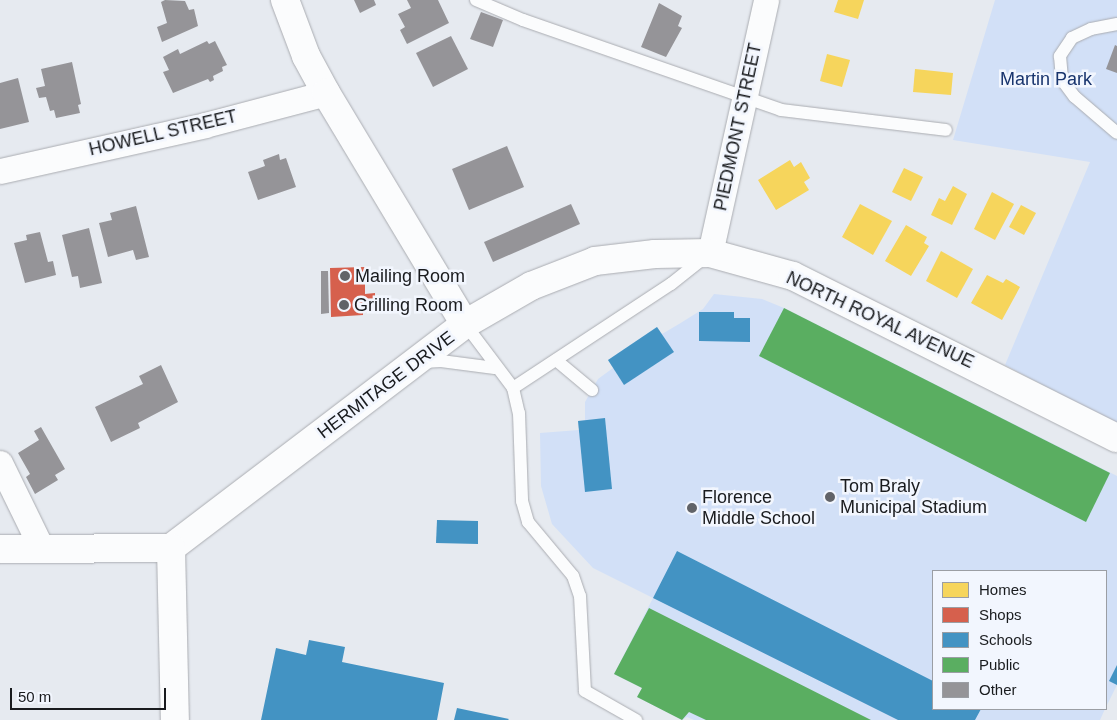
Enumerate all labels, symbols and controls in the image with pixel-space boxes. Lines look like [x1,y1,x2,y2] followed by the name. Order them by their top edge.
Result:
[710,41,766,213] street label: PIEDMONT STREET
[1000,68,1092,90] park label: Martin Park
[87,105,239,161] street label: HOWELL STREET
[355,265,465,287] place label: Mailing Room
[782,267,978,373] street label: NORTH ROYAL AVENUE
[339,270,351,282] marker: Mailing Room
[354,294,463,316] place label: Grilling Room
[338,299,350,311] marker: Grilling Room
[313,327,459,443] street label: HERMITAGE DRIVE
[840,476,987,518] place label: Tom Braly Municipal Stadium
[702,487,815,530] place label: Florence Middle School
[824,491,836,503] marker: Tom Braly Municipal Stadium
[686,502,698,514] marker: Florence Middle School
[932,570,1107,710] legend
[979,581,1027,598] text: Homes
[979,606,1022,623] text: Shops
[979,631,1032,648] text: Schools
[979,656,1020,673] text: Public
[12,678,169,710] scale bar
[979,681,1017,698] text: Other
[18,688,51,705] text: 50 m

